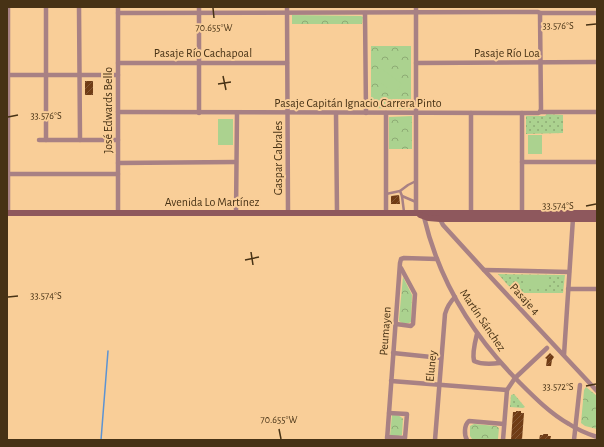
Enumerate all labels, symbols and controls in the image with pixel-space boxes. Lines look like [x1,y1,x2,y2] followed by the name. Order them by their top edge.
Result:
[542,21,574,31] text: 33.576°S
[196,23,232,33] text: 70.655°W
[154,47,252,60] street label: Pasaje Río Cachapoal
[474,47,540,60] street label: Pasaje Río Loa
[102,67,114,153] street label: José Edwards Bello
[274,97,442,110] street label: Pasaje Capitán Ignacio Carrera Pinto
[30,111,62,121] text: 33.576°S
[272,121,284,195] street label: Gaspar Cabrales
[165,196,259,208] street label: Avenida Lo Martínez
[542,201,574,211] text: 33.574°S
[507,281,542,318] street label: Pasaje 4
[458,287,508,353] street label: Martín Sánchez
[30,291,62,301] text: 33.574°S
[377,306,394,356] street label: Peumayen
[424,350,439,382] street label: Eluney
[542,382,574,392] text: 33.572°S
[261,415,297,425] text: 70.655°W

